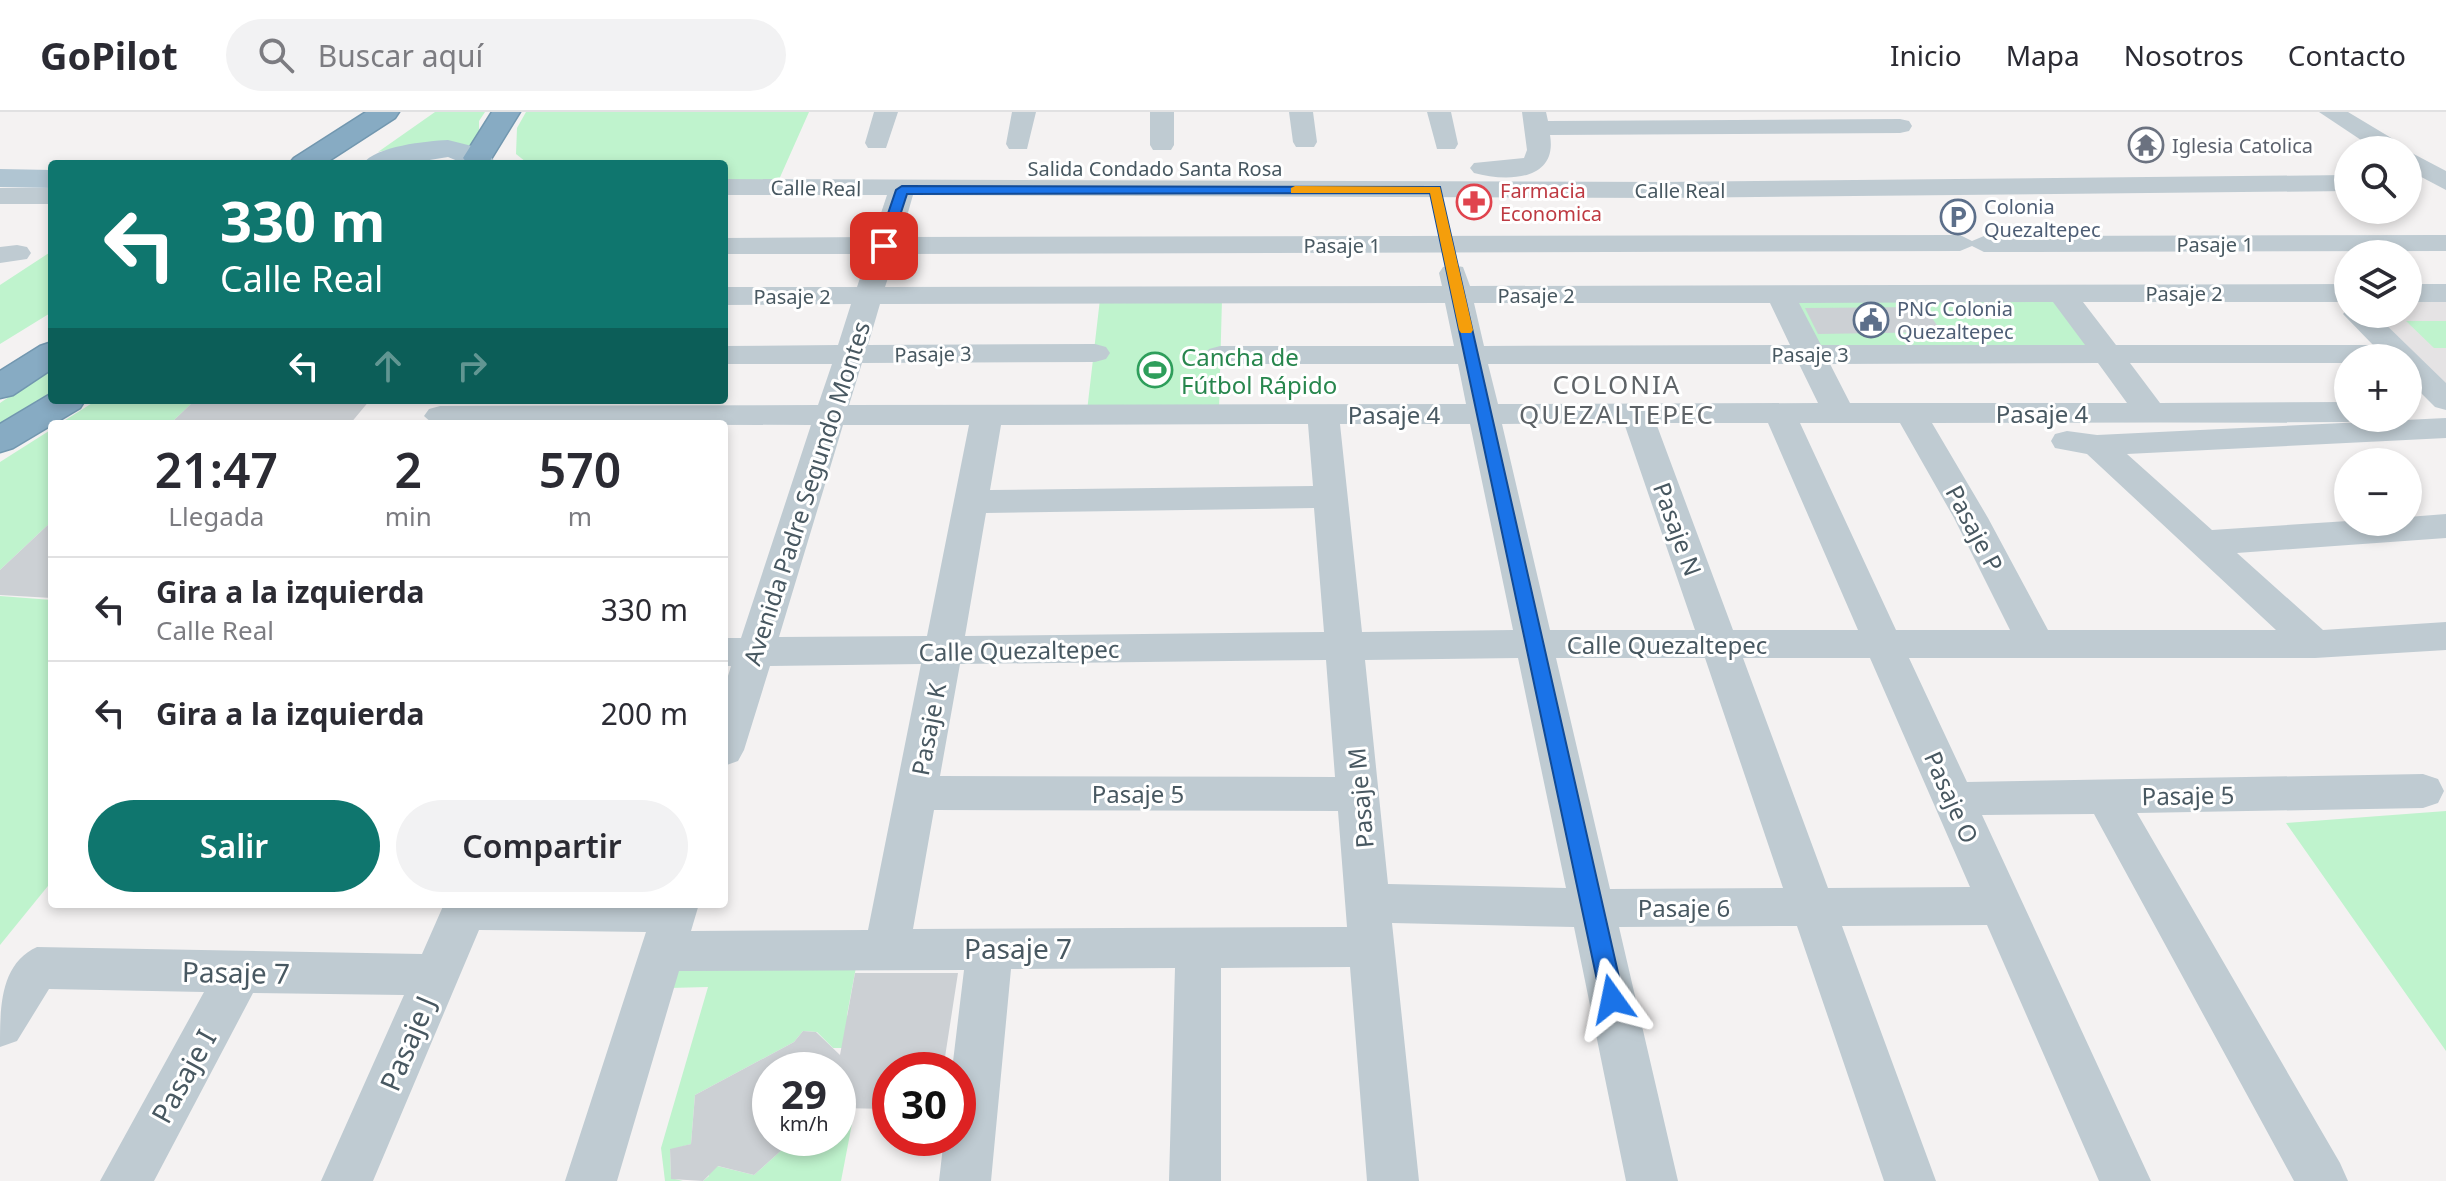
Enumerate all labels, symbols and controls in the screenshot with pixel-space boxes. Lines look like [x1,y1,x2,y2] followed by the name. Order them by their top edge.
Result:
[226,19,786,91] search box
[40,29,178,81] text: GoPilot
[254,33,298,77] icon: search
[318,35,483,76] text: Buscar aquí
[1890,36,1962,74] text: Inicio
[2006,36,2080,74] text: Mapa
[2124,36,2244,74] text: Nosotros
[2288,36,2406,74] text: Contacto
[2127,126,2165,164] temple icon: Iglesia Catolica
[2172,132,2313,159] place label: Iglesia Catolica
[2334,136,2422,536] map controls
[2334,136,2422,224] button: search
[1028,155,1283,182] street label: Salida Condado Santa Rosa
[770,174,862,202] street label: Calle Real
[1500,177,1602,227] place label: Farmacia Economica
[1635,177,1725,204] street label: Calle Real
[220,182,385,258] text: 330 m
[1455,183,1493,221] pharmacy icon: Farmacia Economica
[88,192,192,296] icon: left
[1984,193,2101,243] place label: Colonia Quezaltepec
[1939,198,1977,236] parking icon: Colonia Quezaltepec
[850,212,918,280] pin
[862,224,906,268] icon: arrive
[2176,231,2254,258] street label: Pasaje 1
[1303,232,1381,259] street label: Pasaje 1
[2334,240,2422,328] button: layers
[220,254,383,303] text: Calle Real
[2145,280,2223,307] street label: Pasaje 2
[1497,282,1575,309] street label: Pasaje 2
[753,283,831,310] street label: Pasaje 2
[1897,295,2014,345] place label: PNC Colonia Quezaltepec
[1852,301,1890,339] public building icon: PNC Colonia Quezaltepec
[735,317,877,669] street label: Avenida Padre Segundo Montes
[894,340,972,368] street label: Pasaje 3
[1181,340,1337,401] place label: Cancha de Fútbol Rápido
[1771,341,1849,368] street label: Pasaje 3
[282,344,326,388] icon: left
[366,344,410,388] icon: ahead
[450,344,494,388] icon: right
[2334,344,2422,432] button: +
[1136,351,1174,389] sports icon: Cancha de Fútbol Rápido
[1519,366,1715,432] district label: COLONIA QUEZALTEPEC
[1996,397,2089,430] street label: Pasaje 4
[1348,398,1441,431] street label: Pasaje 4
[155,437,278,502] text: 21:47
[395,437,422,502] text: 2
[539,437,621,502] text: 570
[2334,448,2422,536] button: −
[1646,478,1710,580] street label: Pasaje N
[1938,479,2012,577] street label: Pasaje P
[168,498,264,534] text: Llegada
[385,498,432,534] text: min
[568,498,592,534] text: m
[156,571,425,612] text: Gira a la izquierda
[88,587,132,631] icon: left
[601,589,688,630] text: 330 m
[156,612,274,648] text: Calle Real
[1567,628,1767,661] street label: Calle Quezaltepec
[918,632,1120,668] street label: Calle Quezaltepec
[903,680,953,778] street label: Pasaje K
[88,691,132,735] icon: left
[156,693,425,734] text: Gira a la izquierda
[601,693,688,734] text: 200 m
[1339,746,1381,850] street label: Pasaje M
[1917,746,1987,848] street label: Pasaje O
[1092,777,1184,810] street label: Pasaje 5
[2141,778,2235,812] street label: Pasaje 5
[88,800,380,892] button: Salir
[396,800,688,892] button: Compartir
[1638,891,1730,924] street label: Pasaje 6
[964,929,1072,967] street label: Pasaje 7
[182,952,290,992] street label: Pasaje 7
[1570,957,1654,1041] position arrow
[370,990,444,1096] street label: Pasaje J
[142,1022,224,1130] street label: Pasaje I
[872,1052,976,1156] speed limit sign: 30
[781,1066,827,1121] text: 29
[779,1110,829,1137] text: km/h

